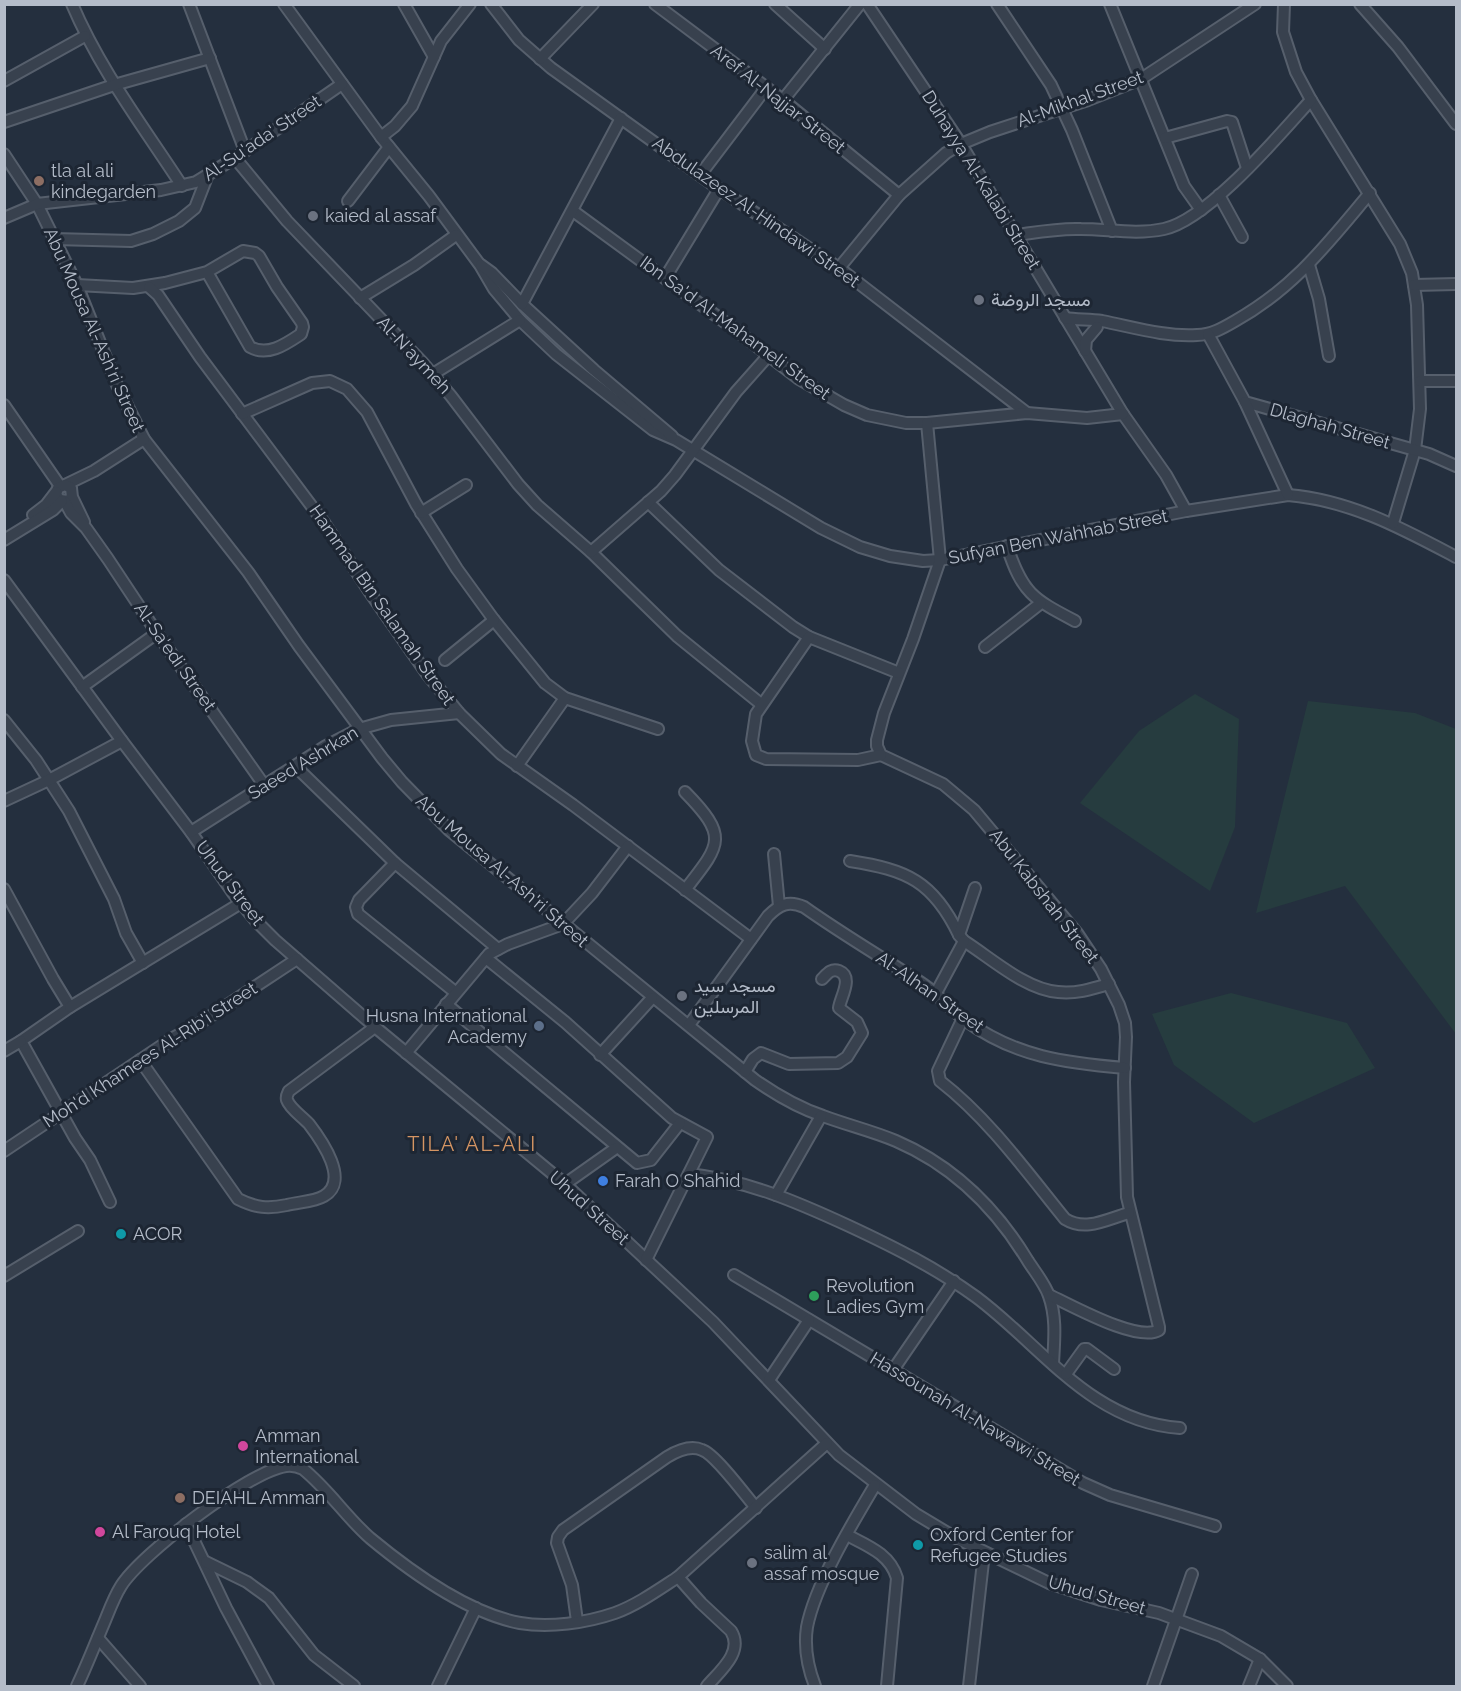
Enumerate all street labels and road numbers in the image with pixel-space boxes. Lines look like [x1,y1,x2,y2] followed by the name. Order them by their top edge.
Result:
[707,40,850,158] street label: Aref Al-Najjar Street
[1014,66,1146,131] street label: Al-Mikhal Street
[918,87,1045,273] street label: Duhayya Al-Kalabi Street
[199,90,325,185] street label: Al-Su'ada' Street
[649,132,864,291] street label: Abdulazeez Al-Hindawi Street
[40,224,149,435] street label: Abu Mousa Al-Ash'ri Street
[636,251,835,404] street label: Ibn Sa'd Al-Mahameli Street
[373,311,456,398] street label: Al-N'aymeh
[1268,398,1393,453] street label: Dlaghah Street
[305,501,460,709] street label: Hammad Bin Salamah Street
[946,505,1169,568] street label: Sufyan Ben Wahhab Street
[130,598,221,715] street label: Al-Sa'edi Street
[244,722,361,804] street label: Saeed Ashrkan
[412,790,593,951] street label: Abu Mousa Al-Ash'ri Street
[985,824,1103,967] street label: Abu Kabshah Street
[192,836,269,929] street label: Uhud Street
[872,947,988,1037] street label: Al-Alhan Street
[39,977,261,1132] street label: Moh'd Khamees Al-Rib'i Street
[545,1166,634,1249] street label: Uhud Street
[866,1347,1084,1490] street label: Hassounah Al-Nawawi Street
[1046,1571,1148,1618] street label: Uhud Street

